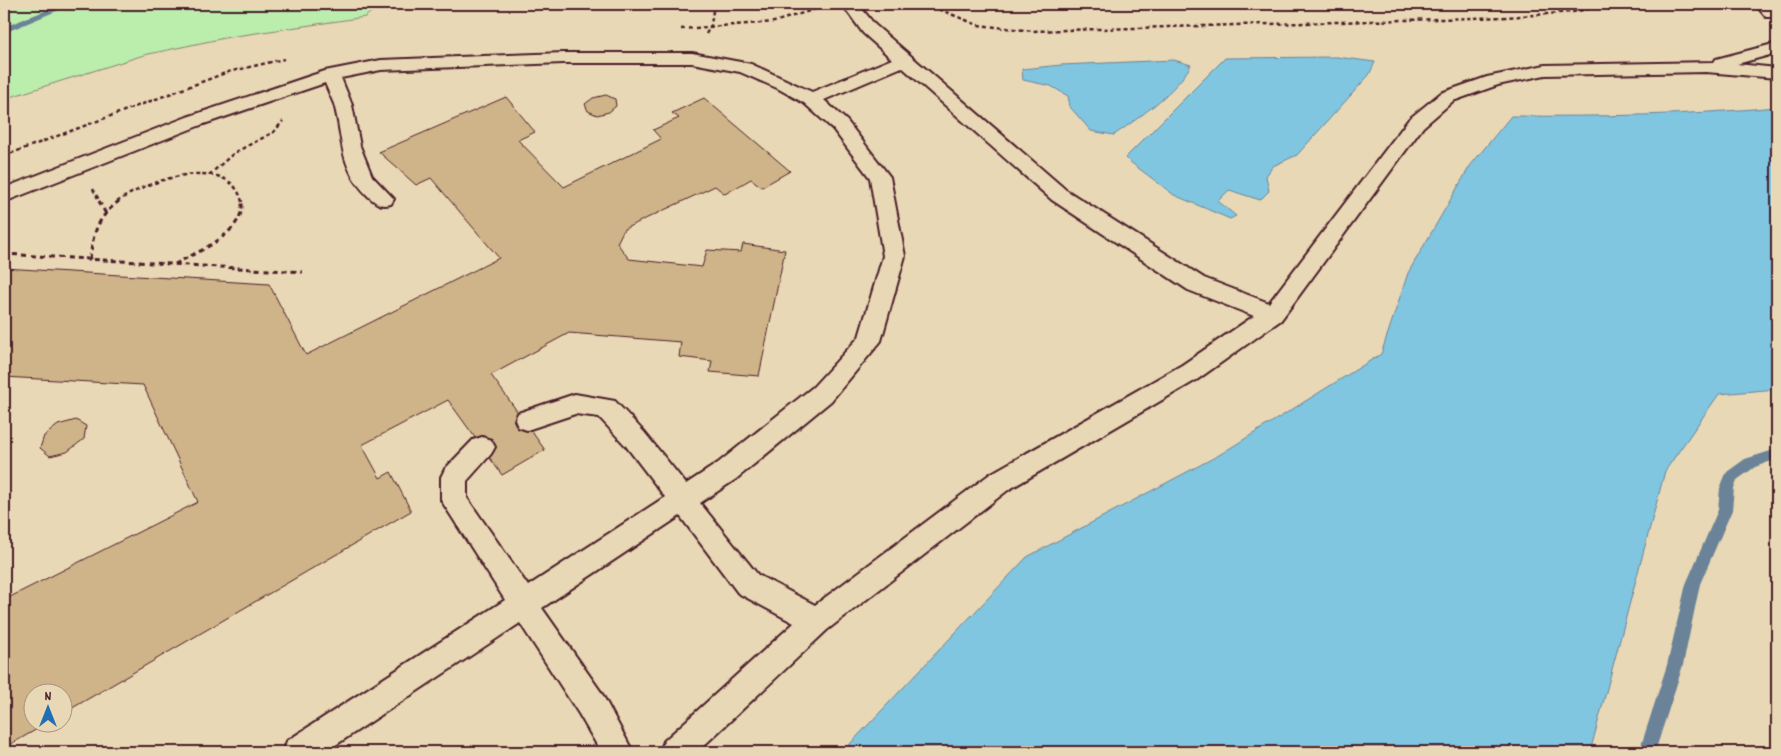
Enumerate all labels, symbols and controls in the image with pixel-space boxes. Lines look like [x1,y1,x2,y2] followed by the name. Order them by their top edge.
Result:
[22,684,72,734] north arrow
[45,687,52,707] text: N

